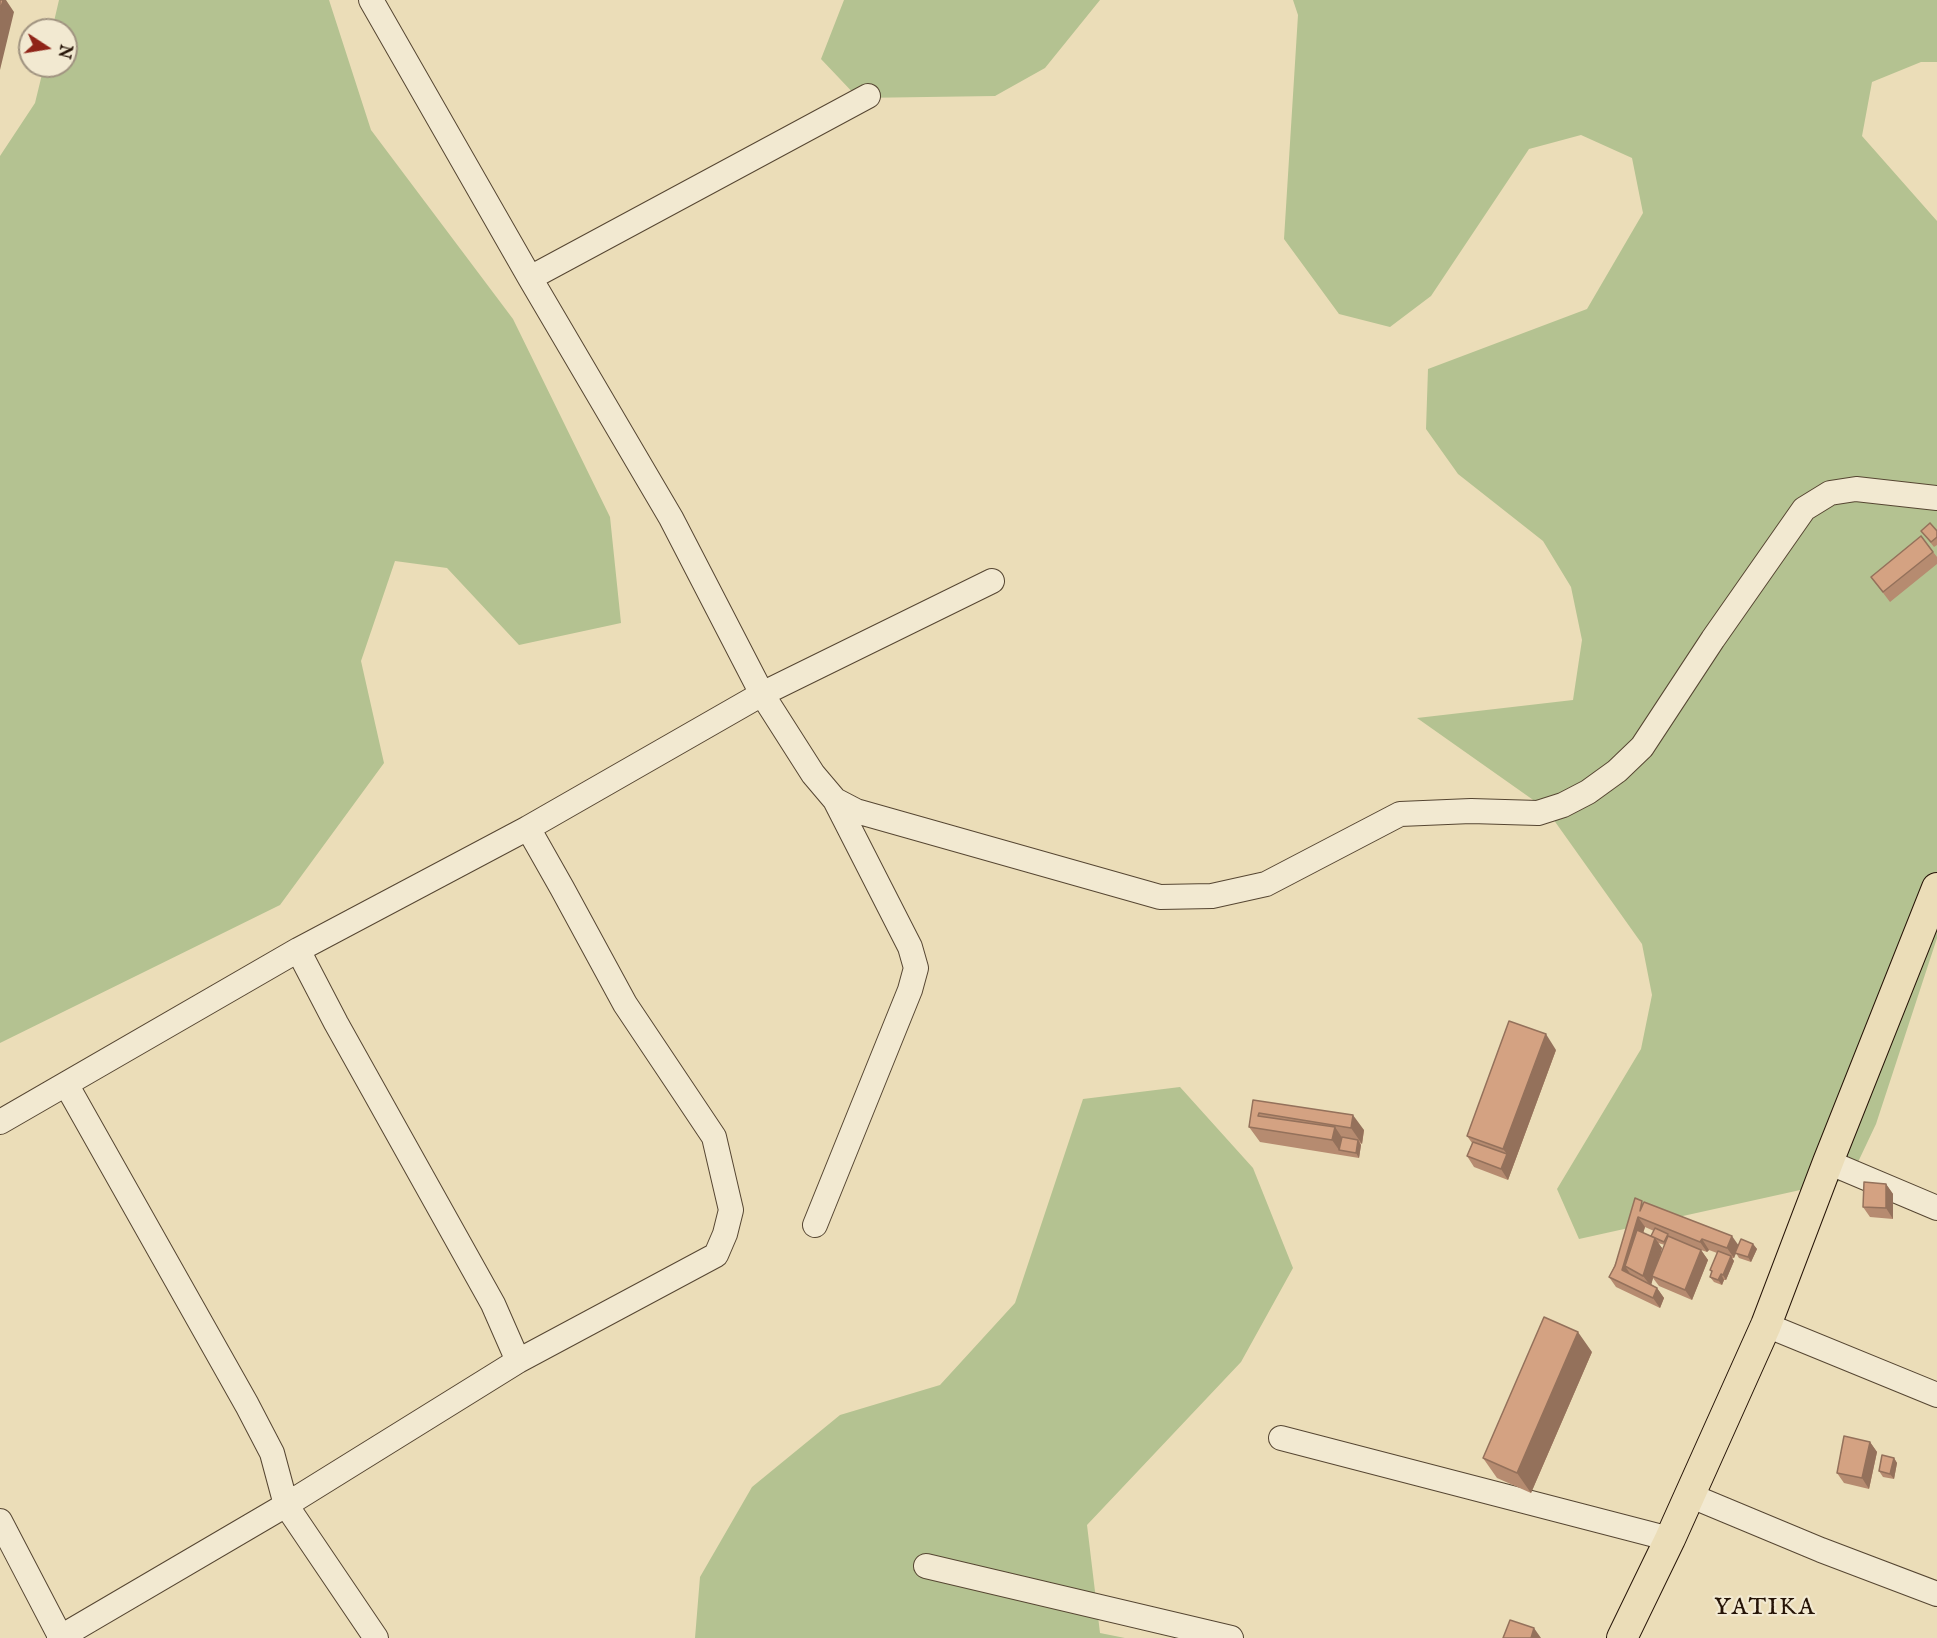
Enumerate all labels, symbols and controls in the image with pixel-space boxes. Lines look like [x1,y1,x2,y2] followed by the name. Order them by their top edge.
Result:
[18,18,78,78] north arrow
[52,42,75,60] text: N
[1714,1595,1816,1623] district label: YATIKA

